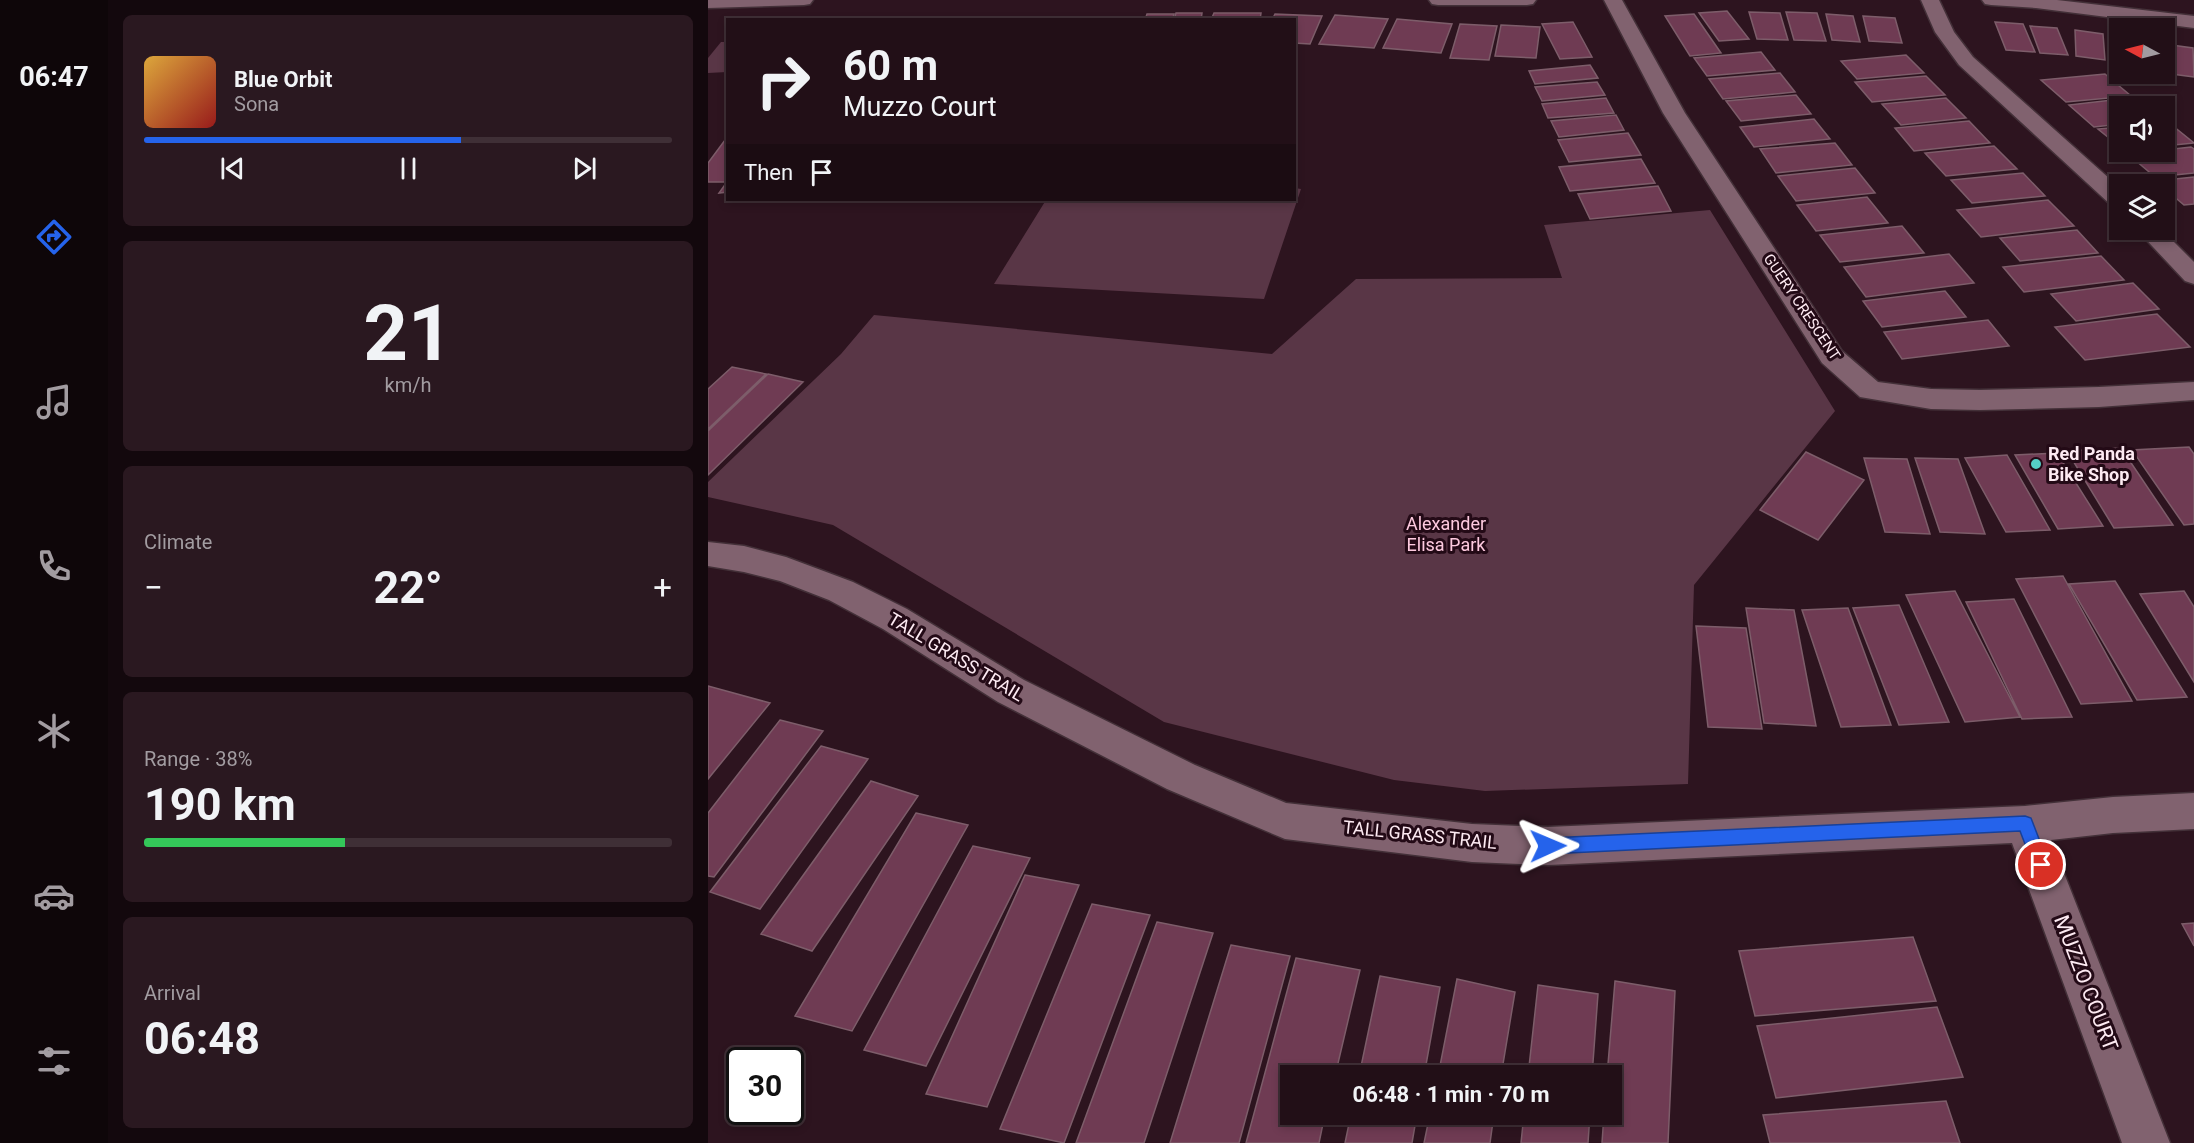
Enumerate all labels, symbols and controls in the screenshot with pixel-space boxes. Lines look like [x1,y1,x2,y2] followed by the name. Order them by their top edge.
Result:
[2109,18,2175,84] north arrow
[2109,18,2175,240] map controls
[843,41,938,90] text: 60 m
[744,42,822,120] icon: right
[19,61,89,93] text: 06:47
[234,67,332,92] text: Blue Orbit
[843,91,997,123] text: Muzzo Court
[234,92,279,116] text: Sona
[2109,96,2175,162] button: sound
[216,152,249,185] icon: previous
[392,152,425,185] icon: pause
[568,152,601,185] icon: next
[805,156,838,189] icon: arrive
[744,160,793,185] text: Then
[2109,174,2175,240] button: layers
[33,216,75,258] icon: directions
[1760,250,1844,364] street label: GUERY CRESCENT
[363,288,453,379] text: 21
[385,373,431,397] text: km/h
[33,381,75,423] icon: music
[2048,443,2135,485] place label: Red Panda Bike Shop
[2029,457,2043,471] marker: Red Panda Bike Shop
[1406,513,1486,555] park label: Alexander Elisa Park
[144,530,212,554] text: Climate
[33,545,75,587] icon: phone
[373,561,443,614] text: 22°
[144,568,163,607] text: −
[653,568,672,607] text: +
[885,608,1028,705] street label: TALL GRASS TRAIL
[33,710,75,752] icon: climate
[144,747,252,771] text: Range · 38%
[144,778,296,831] text: 190 km
[1516,814,1580,878] position arrow
[1342,816,1498,853] street label: TALL GRASS TRAIL
[2015,839,2066,890] pin
[2024,848,2057,881] icon: arrive
[33,875,75,917] icon: car
[2049,912,2123,1054] street label: MUZZO COURT
[144,981,201,1005] text: Arrival
[144,1012,260,1065] text: 06:48
[33,1040,75,1082] icon: filters
[726,1047,804,1125] speed limit sign: 30
[1353,1082,1549,1107] text: 06:48 · 1 min · 70 m

